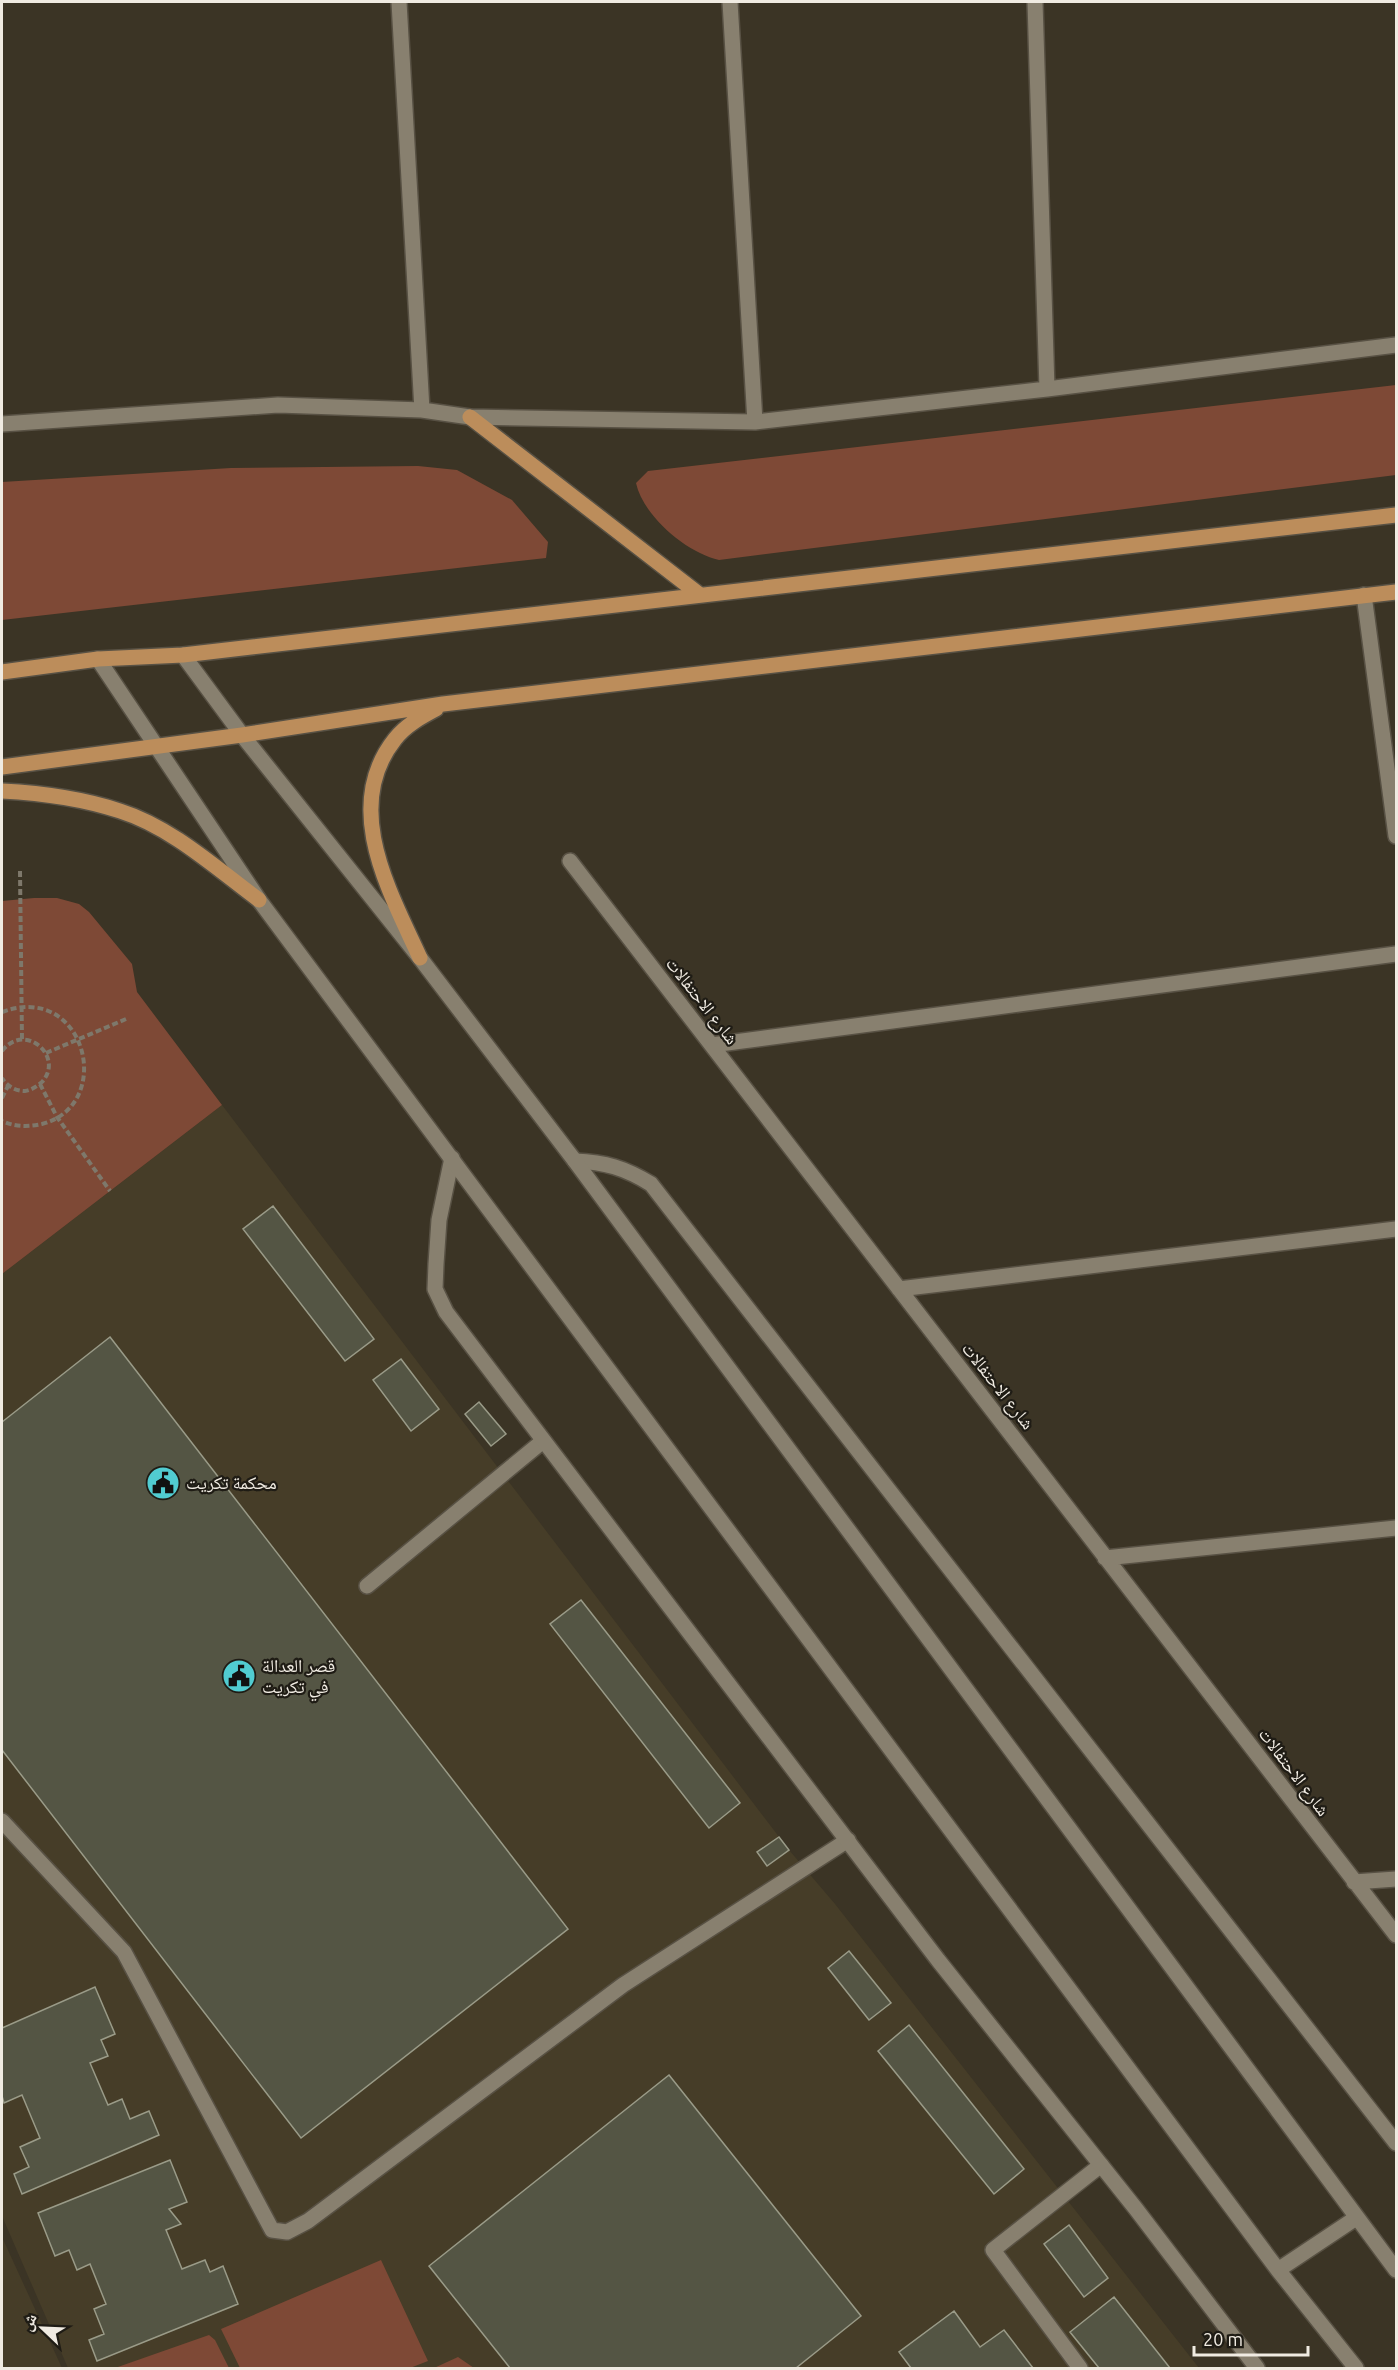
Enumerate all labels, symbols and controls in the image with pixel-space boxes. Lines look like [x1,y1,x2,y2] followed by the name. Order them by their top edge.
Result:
[661,953,743,1049] street label: شارع الاحتفالات
[957,1338,1039,1434] street label: شارع الاحتفالات
[145,1465,181,1501] public building icon: محكمة تكريت
[186,1472,277,1493] place label: محكمة تكريت
[262,1655,335,1702] place label: قصر العدالة في تكريت
[221,1658,257,1694] public building icon: قصر العدالة في تكريت
[1254,1724,1334,1820] street label: شارع الاحتفالات
[12,2298,72,2358] north arrow
[17,2311,41,2334] text: ش
[1194,2319,1308,2357] scale bar
[1203,2329,1243,2349] text: 20 m

